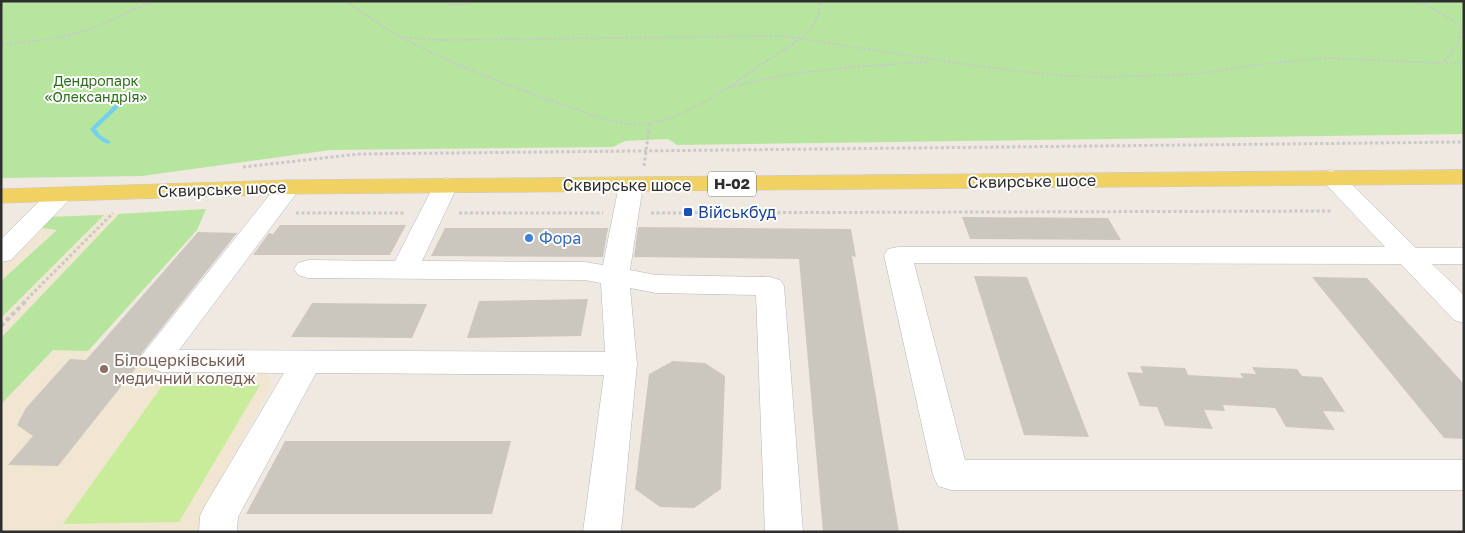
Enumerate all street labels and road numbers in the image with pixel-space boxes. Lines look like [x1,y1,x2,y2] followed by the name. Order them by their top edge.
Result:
[968,170,1096,192] street label: Сквирське шосе
[708,172,756,196] road number: Н-02
[563,175,691,195] street label: Сквирське шосе
[157,177,287,201] street label: Сквирське шосе

